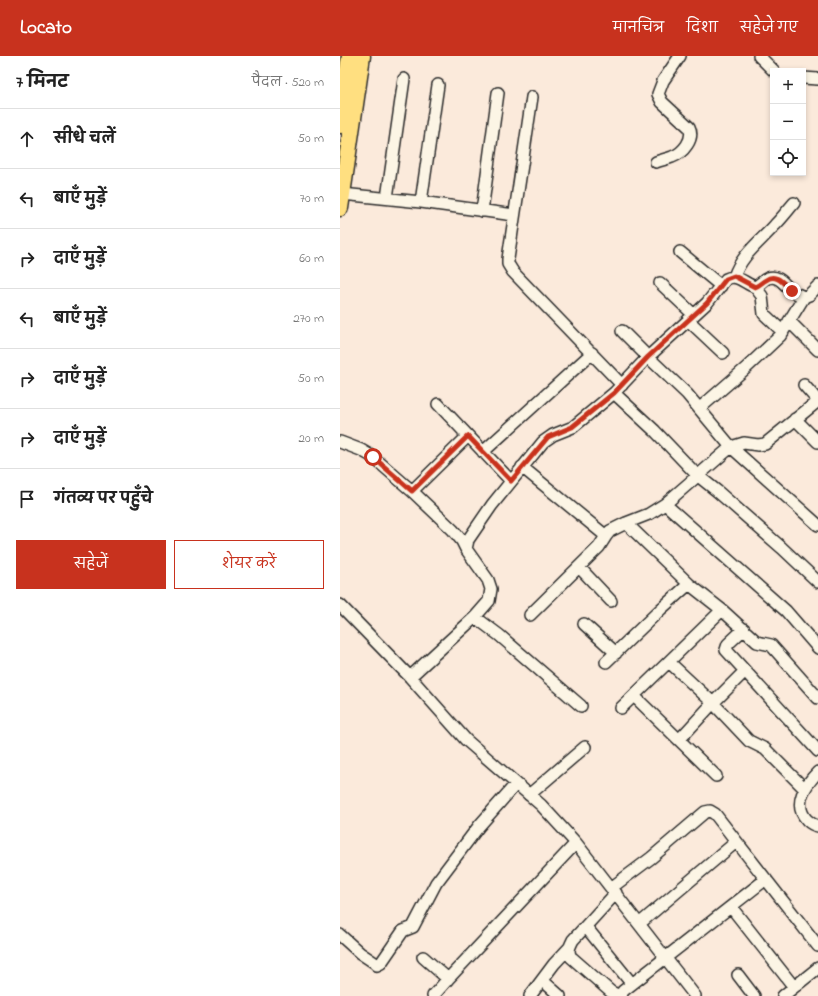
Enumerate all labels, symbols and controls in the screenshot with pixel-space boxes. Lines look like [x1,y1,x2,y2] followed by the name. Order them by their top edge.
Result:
[20,15,72,42] text: Locato
[613,18,664,39] text: मानचित्र
[686,18,718,39] text: दिशा
[740,18,798,39] text: सहेजे गए
[770,68,806,176] map controls
[770,68,806,104] button: +
[16,70,69,95] text: 7 मिनट
[252,73,324,92] text: पैदल · 520 m
[770,104,806,140] button: −
[16,128,38,150] icon: ahead
[54,128,115,150] text: सीधे चलें
[298,129,324,148] text: 50 m
[770,140,806,176] button: locate
[16,188,38,210] icon: left
[54,188,107,210] text: बाएँ मुड़ें
[300,189,324,208] text: 70 m
[16,248,38,270] icon: right
[54,248,106,270] text: दाएँ मुड़ें
[299,249,324,268] text: 60 m
[783,282,801,300] route end
[16,308,38,330] icon: left
[54,308,107,330] text: बाएँ मुड़ें
[293,309,324,328] text: 270 m
[16,368,38,390] icon: right
[54,368,106,390] text: दाएँ मुड़ें
[298,369,324,388] text: 50 m
[16,428,38,450] icon: right
[54,428,106,450] text: दाएँ मुड़ें
[299,429,324,448] text: 20 m
[364,448,382,466] route start
[16,488,38,510] icon: arrive
[54,488,153,510] text: गंतव्य पर पहुँचे
[16,540,166,589] button: सहेजें
[174,540,324,589] button: शेयर करें

